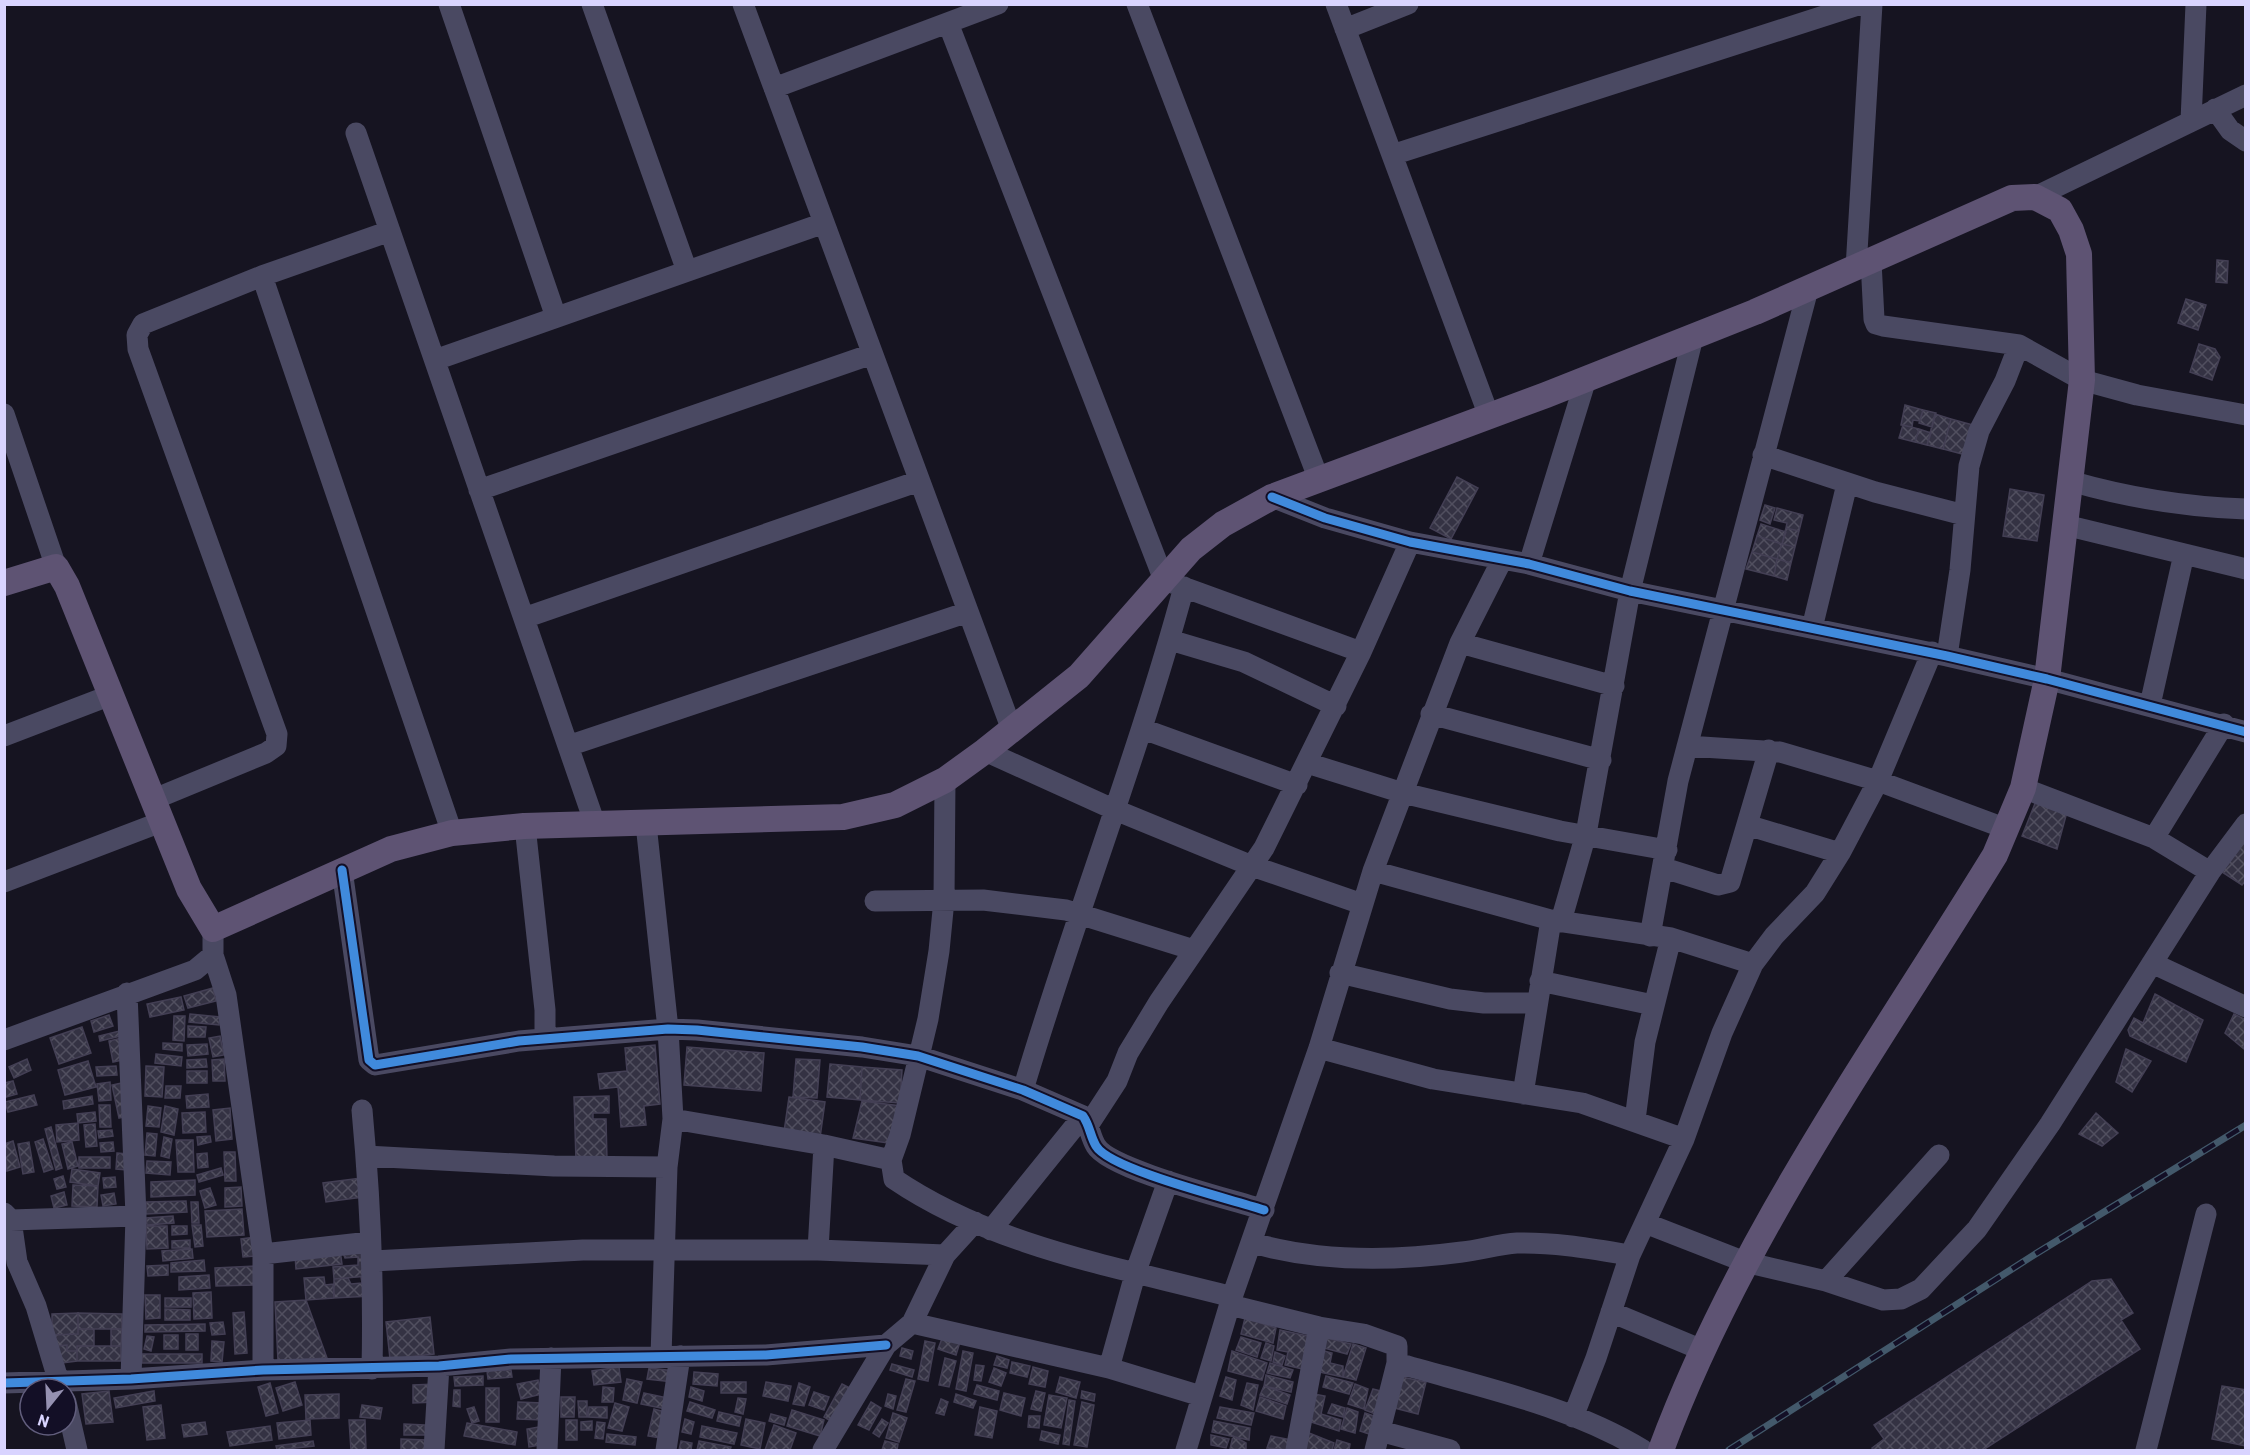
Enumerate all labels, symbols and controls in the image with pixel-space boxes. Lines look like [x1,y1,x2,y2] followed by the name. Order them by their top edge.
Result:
[18,1377,78,1437] north arrow
[35,1411,51,1432] text: N

